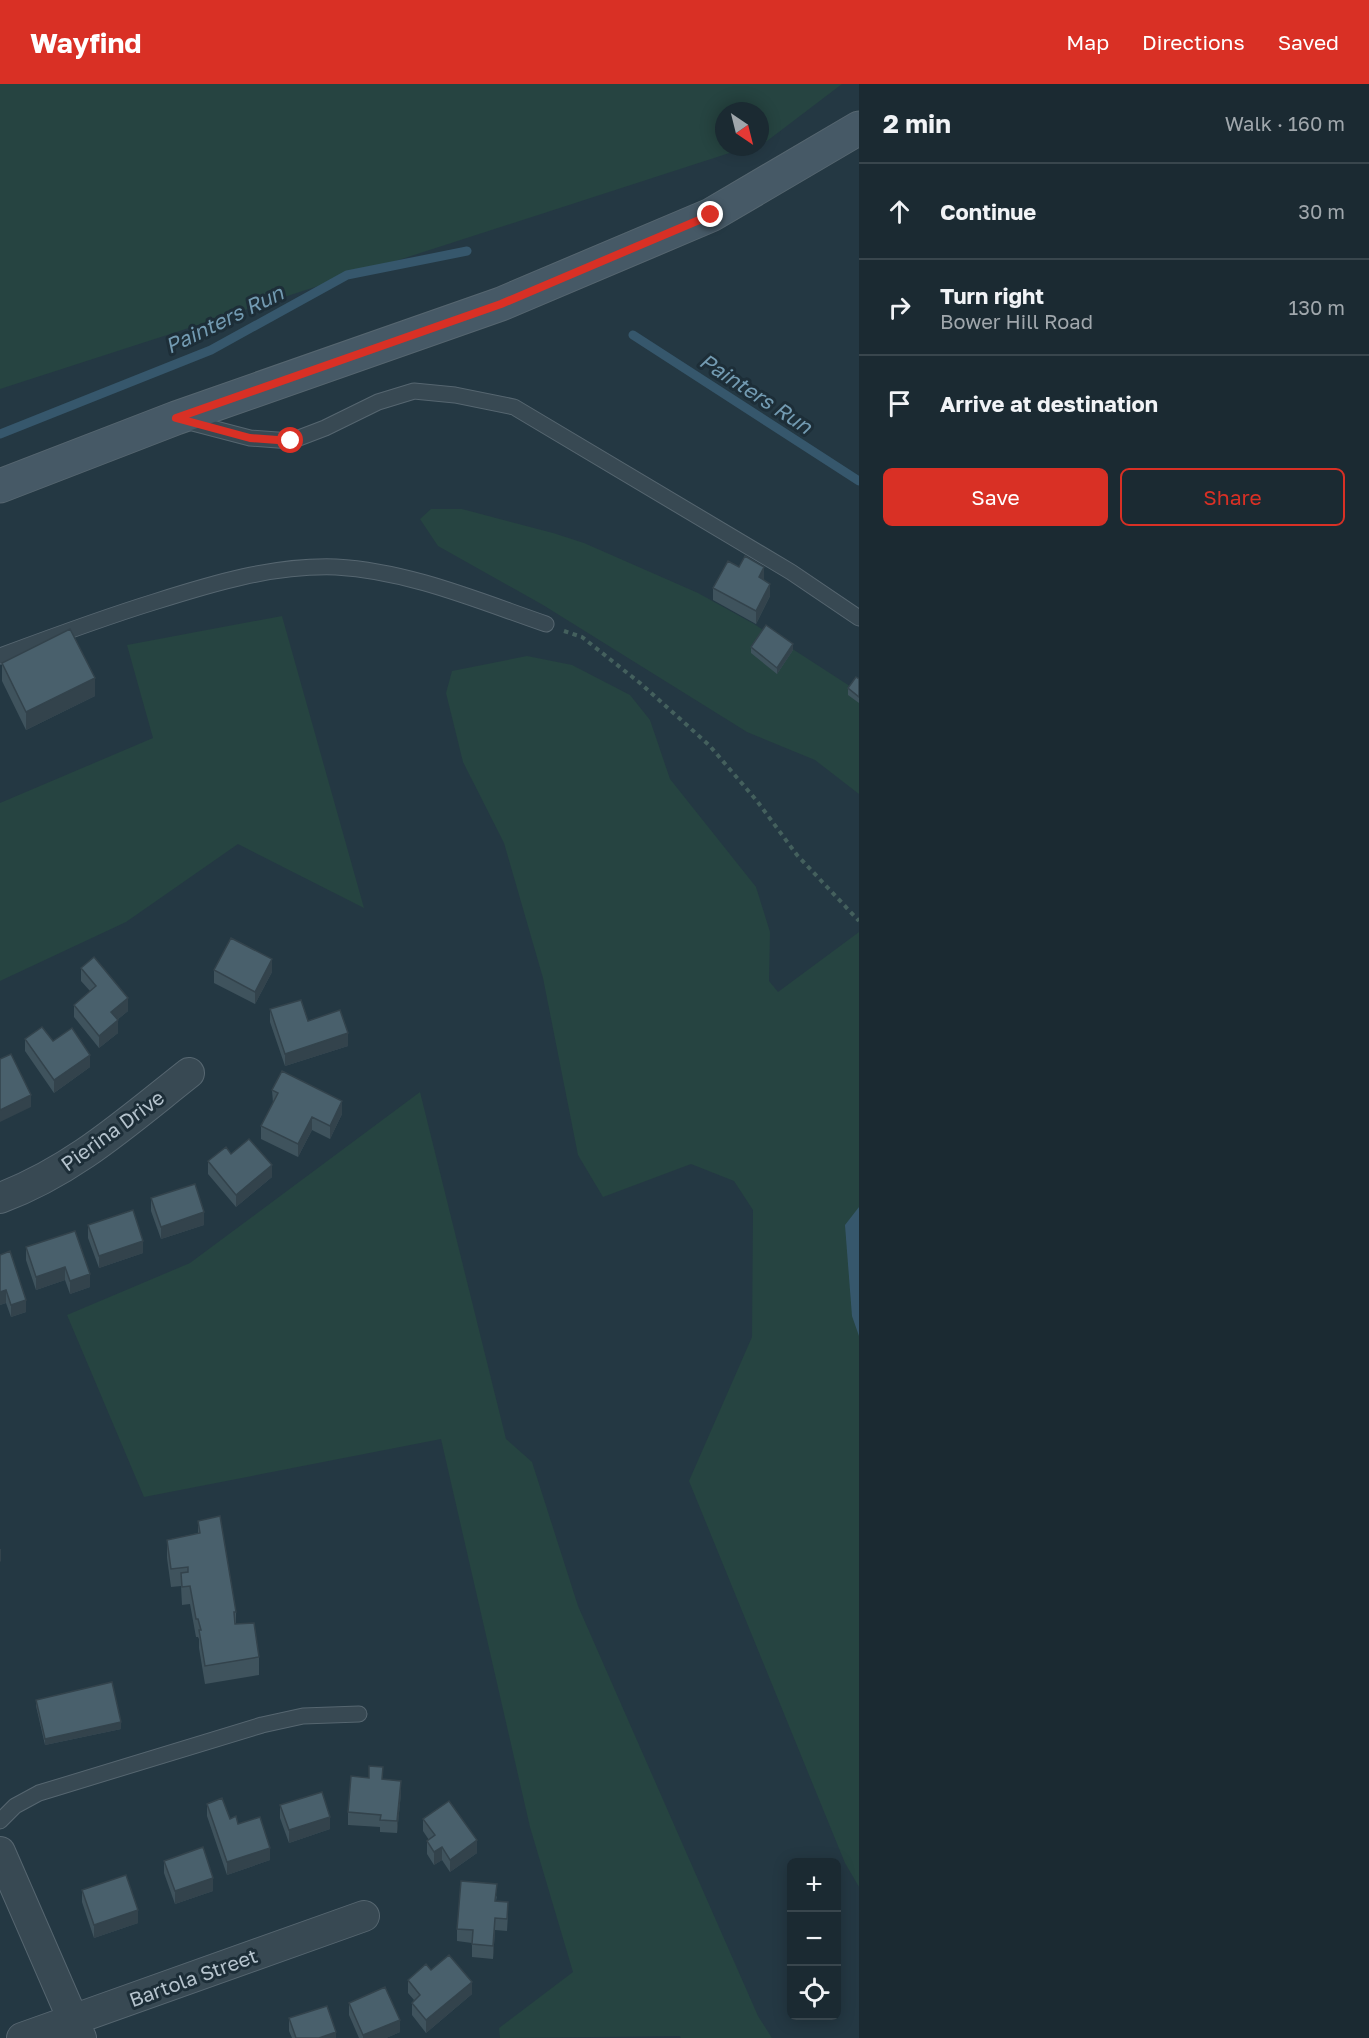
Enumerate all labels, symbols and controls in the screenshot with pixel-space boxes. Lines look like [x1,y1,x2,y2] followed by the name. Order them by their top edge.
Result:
[30,26,142,59] text: Wayfind
[1066,29,1109,55] text: Map
[1142,29,1245,55] text: Directions
[1278,29,1339,55] text: Saved
[715,102,769,156] north arrow
[883,108,951,139] text: 2 min
[1225,111,1345,135] text: Walk · 160 m
[883,195,916,228] icon: ahead
[940,198,1036,225] text: Continue
[1298,199,1345,223] text: 30 m
[697,201,723,227] route end
[161,279,288,359] water label: Painters Run
[940,282,1044,309] text: Turn right
[883,291,916,324] icon: right
[1289,295,1345,319] text: 130 m
[940,309,1093,333] text: Bower Hill Road
[695,347,818,439] water label: Painters Run
[883,387,916,420] icon: arrive
[940,390,1158,417] text: Arrive at destination
[277,427,303,453] route start
[883,468,1108,526] button: Save
[1120,468,1345,526] button: Share
[56,1085,168,1175] street label: Pierina Drive
[787,1858,841,2020] map controls
[787,1858,841,1912] button: +
[787,1912,841,1966] button: −
[126,1943,260,2011] street label: Bartola Street
[787,1966,841,2020] button: locate

